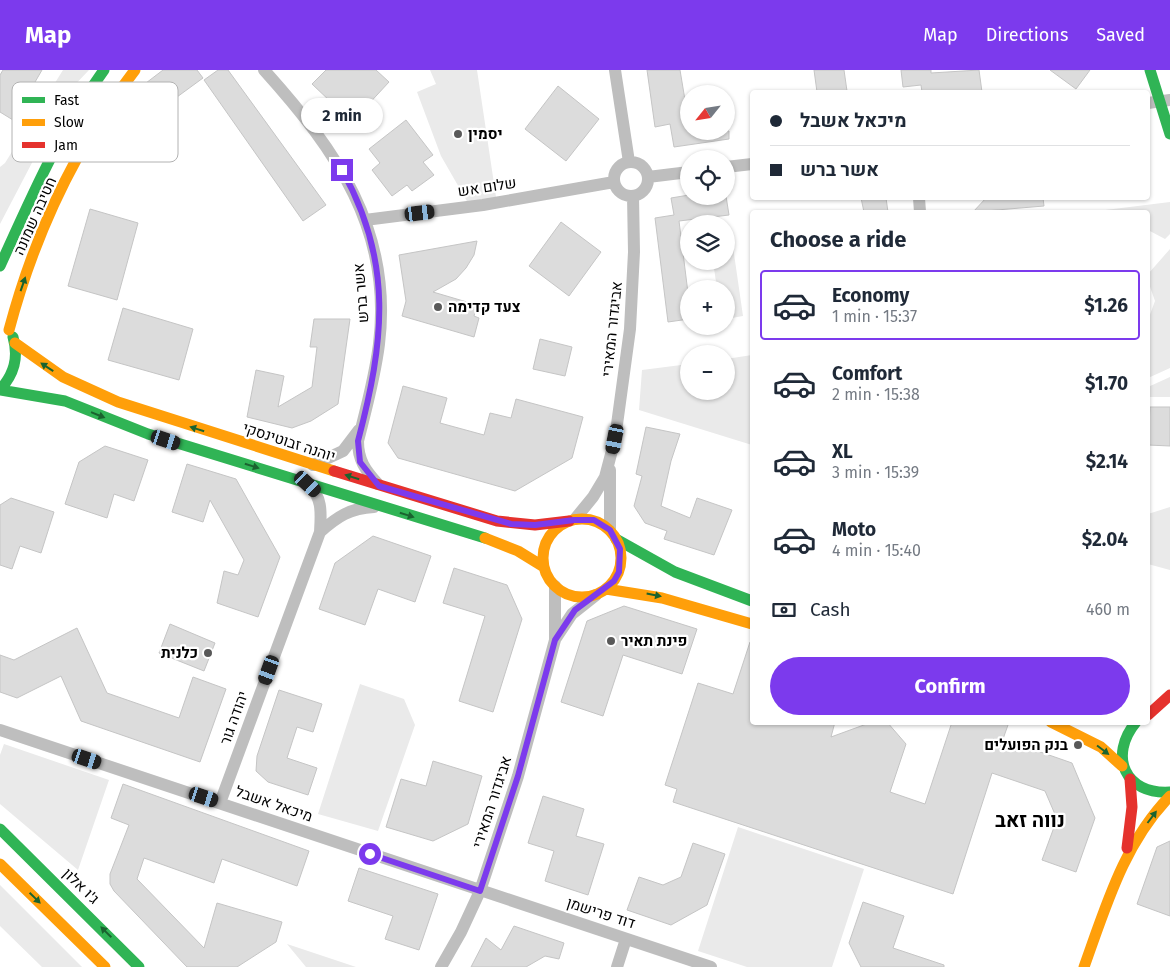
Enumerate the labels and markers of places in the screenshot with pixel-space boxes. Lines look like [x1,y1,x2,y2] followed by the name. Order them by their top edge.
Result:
[468,125,503,143] place label: יסמין
[452,128,464,140] marker: יסמין
[448,298,521,316] place label: צעד קדימה
[432,301,444,313] marker: צעד קדימה
[621,632,687,650] place label: פינת תאיר
[605,635,617,647] marker: פינת תאיר
[161,644,198,662] place label: כלנית
[202,647,214,659] marker: כלנית
[984,736,1068,754] place label: בנק הפועלים
[1072,739,1084,751] marker: בנק הפועלים

